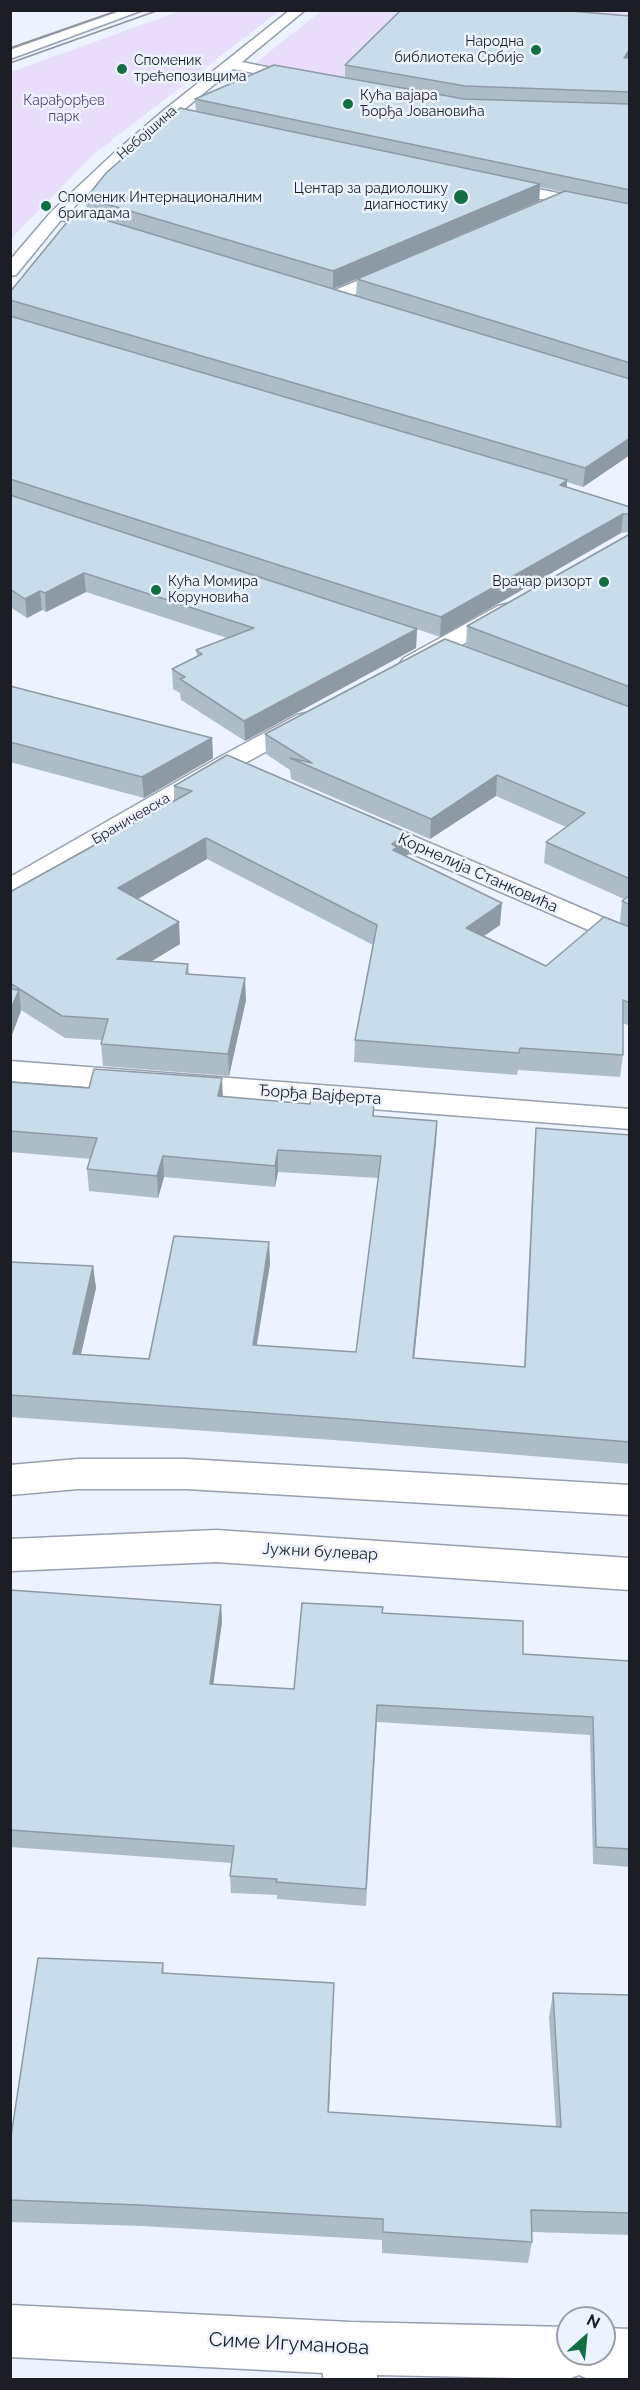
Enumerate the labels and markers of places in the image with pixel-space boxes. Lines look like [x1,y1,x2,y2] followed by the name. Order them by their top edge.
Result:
[394,34,524,66] place label: Народна библиотека Србије
[529,43,543,57] marker: Народна библиотека Србије
[134,53,246,86] place label: Споменик трећепозивцима
[115,62,129,76] marker: Споменик трећепозивцима
[360,88,485,120] place label: Кућа вајара Ђорђа Јовановића
[341,97,355,111] marker: Кућа вајара Ђорђа Јовановића
[294,181,448,214] place label: Центар за радиолошку диагностику
[452,188,470,206] marker: Центар за радиолошку диагностику
[58,190,262,222] place label: Споменик Интернационалним бригадама
[39,199,53,213] marker: Споменик Интернационалним бригадама
[168,574,258,606] place label: Кућа Момира Коруновића
[492,574,592,590] place label: Врачар ризорт
[597,575,611,589] marker: Врачар ризорт
[149,583,163,597] marker: Кућа Момира Коруновића

